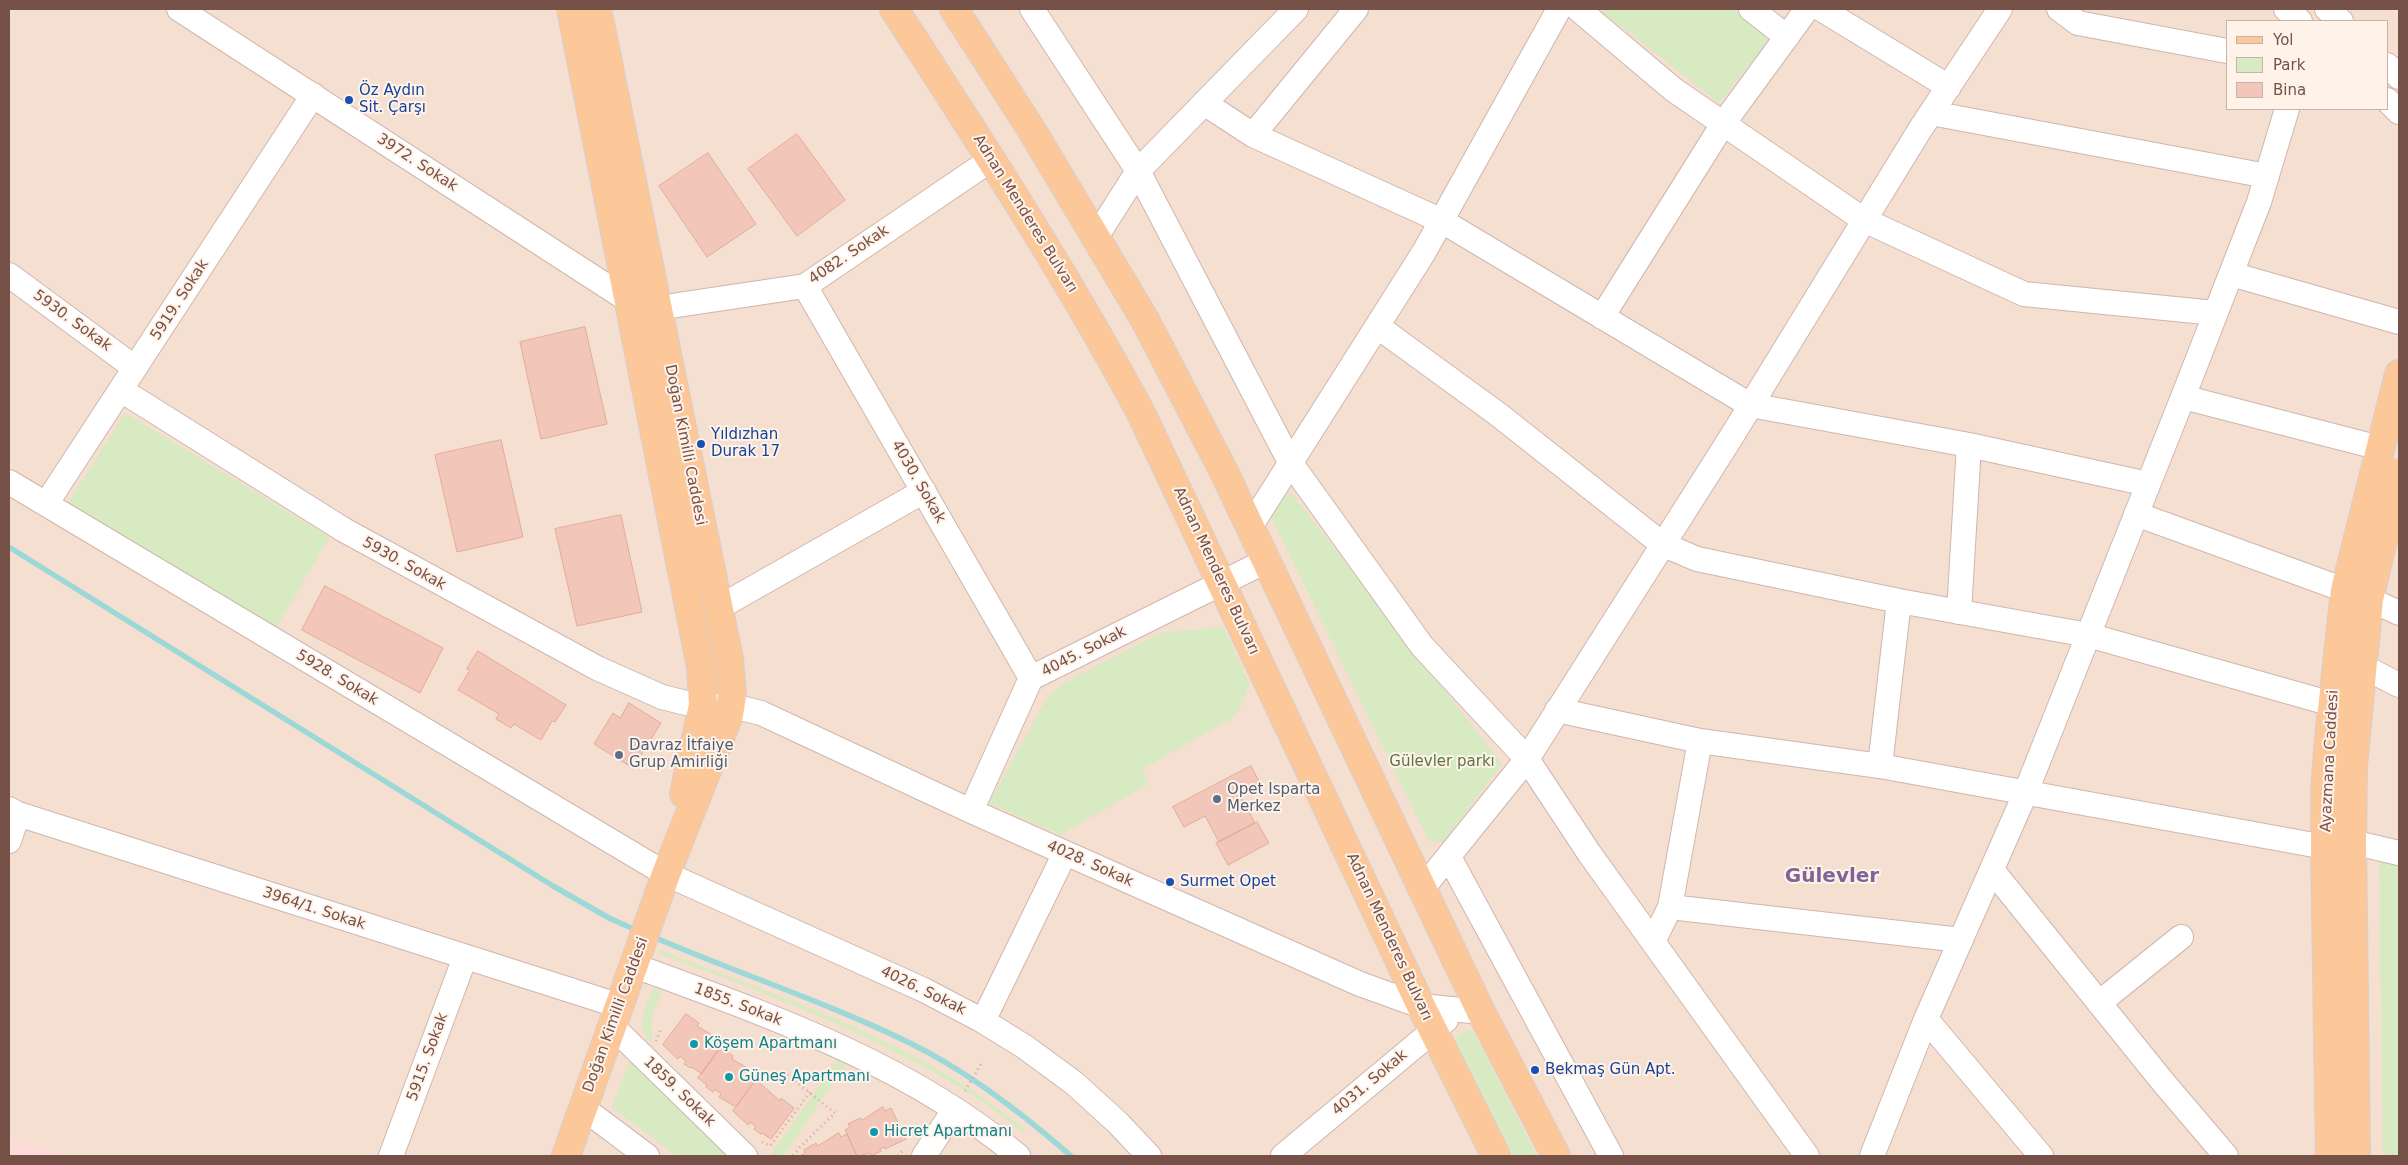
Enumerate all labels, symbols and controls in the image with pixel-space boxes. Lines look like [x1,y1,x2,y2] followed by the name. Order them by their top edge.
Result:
[2226,20,2388,110] legend
[2273,31,2294,49] text: Yol
[2273,56,2305,74] text: Park
[2273,81,2306,99] text: Bina
[359,82,426,117] place label: Öz Aydın Sit. Çarşı
[343,94,355,106] marker: Öz Aydın Sit. Çarşı
[373,130,461,196] street label: 3972. Sokak
[969,132,1081,296] street label: Adnan Menderes Bulvarı
[806,222,892,288] street label: 4082. Sokak
[147,256,213,344] street label: 5919. Sokak
[29,286,115,356] street label: 5930. Sokak
[661,363,709,527] street label: Doğan Kimilli Caddesi
[711,426,780,461] place label: Yıldızhan Durak 17
[887,437,949,527] street label: 4030. Sokak
[695,438,707,450] marker: Yıldızhan Durak 17
[1169,484,1263,658] street label: Adnan Menderes Bulvarı
[359,534,449,594] street label: 5930. Sokak
[1039,623,1129,681] street label: 4045. Sokak
[293,646,381,710] street label: 5928. Sokak
[2317,689,2343,833] street label: Ayazmana Caddesi
[629,737,734,772] place label: Davraz İtfaiye Grup Amirliği
[613,749,625,761] marker: Davraz İtfaiye Grup Amirliği
[1389,753,1495,771] park label: Gülevler parkı
[1227,781,1320,816] place label: Opet Isparta Merkez
[1211,793,1223,805] marker: Opet Isparta Merkez
[1044,837,1136,891] street label: 4028. Sokak
[1342,850,1436,1024] street label: Adnan Menderes Bulvarı
[1785,865,1879,889] district label: Gülevler
[1180,873,1276,891] place label: Surmet Opet
[1164,876,1176,888] marker: Surmet Opet
[260,884,368,934] street label: 3964/1. Sokak
[580,935,652,1095] street label: Doğan Kimilli Caddesi
[877,963,969,1019] street label: 4026. Sokak
[691,980,785,1030] street label: 1855. Sokak
[404,1010,452,1104] street label: 5915. Sokak
[704,1035,837,1053] place label: Köşem Apartmanı
[688,1038,700,1050] marker: Köşem Apartmanı
[1329,1046,1411,1120] street label: 4031. Sokak
[639,1053,719,1131] street label: 1859. Sokak
[1545,1061,1675,1079] place label: Bekmaş Gün Apt.
[1529,1064,1541,1076] marker: Bekmaş Gün Apt.
[739,1068,870,1086] place label: Güneş Apartmanı
[723,1071,735,1083] marker: Güneş Apartmanı
[884,1123,1012,1141] place label: Hicret Apartmanı
[868,1126,880,1138] marker: Hicret Apartmanı

